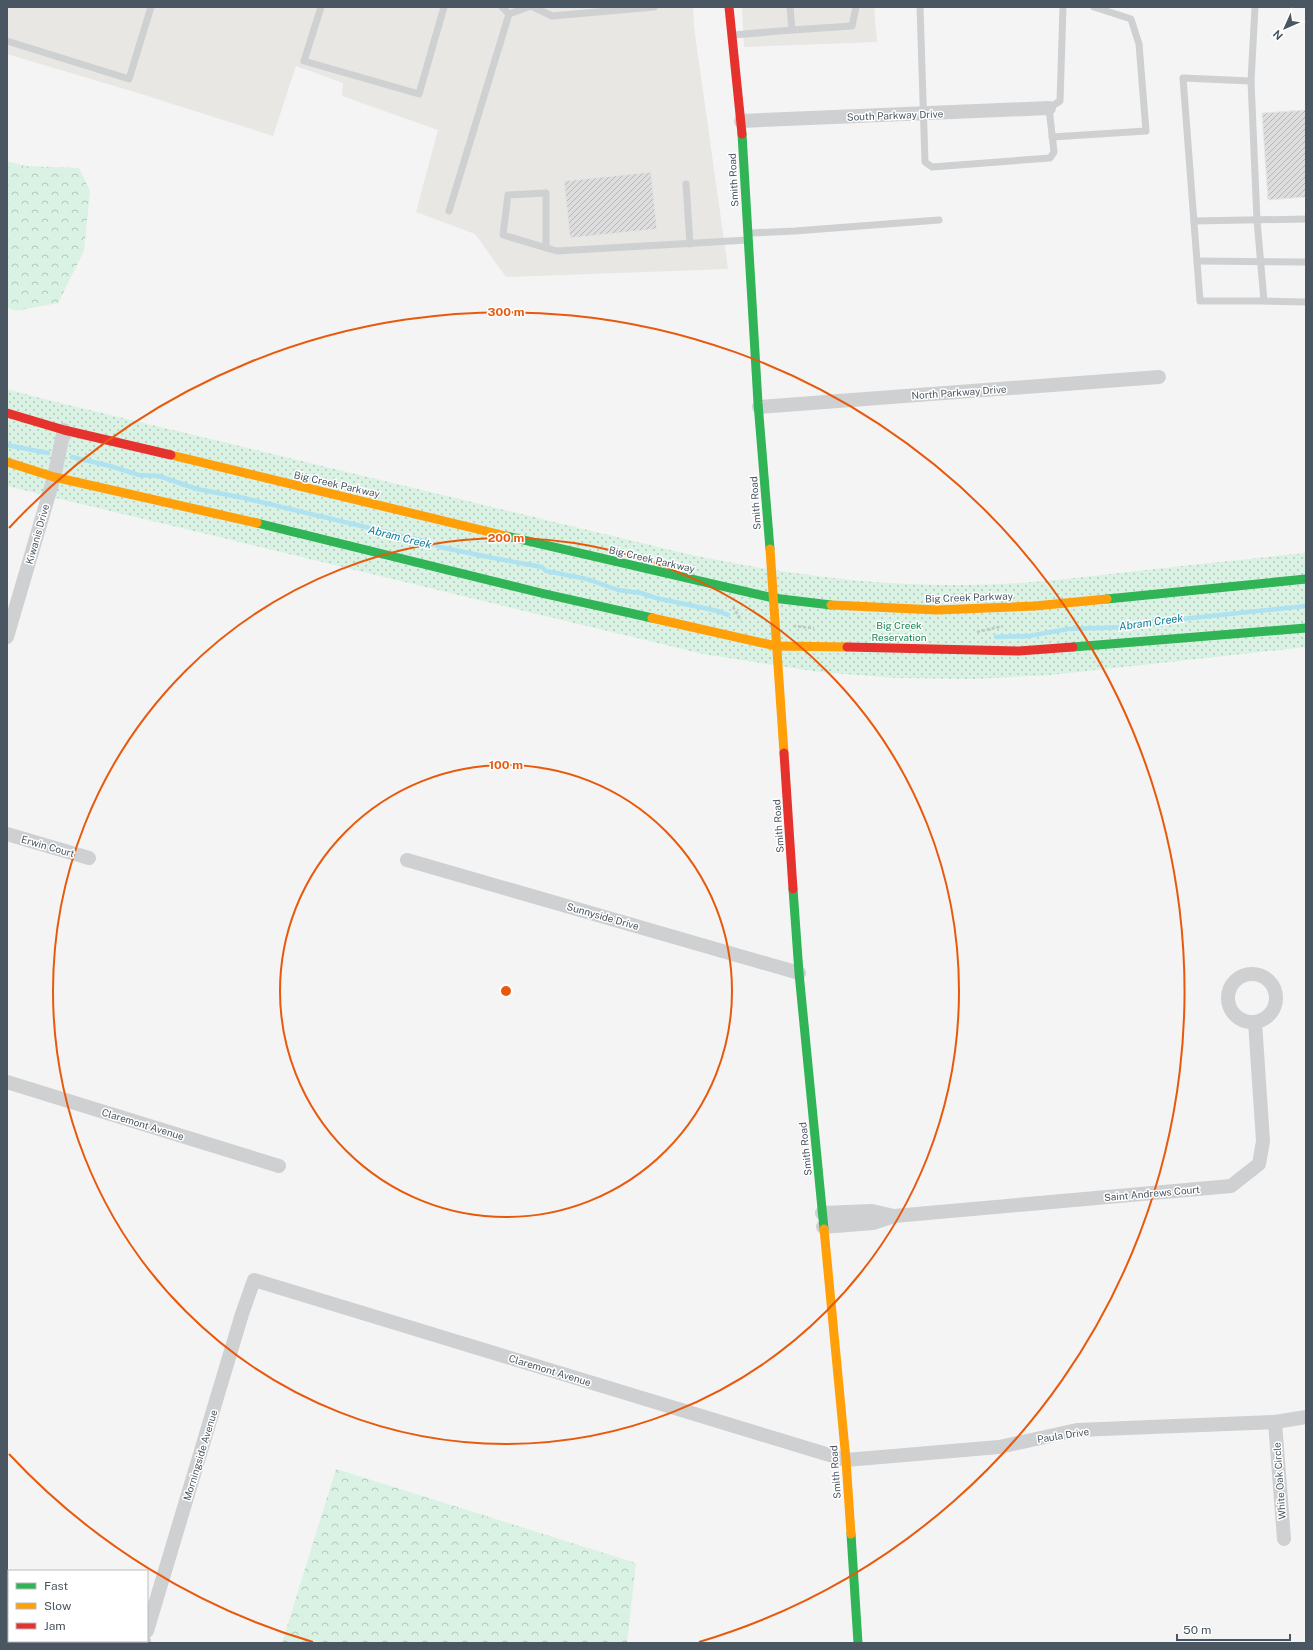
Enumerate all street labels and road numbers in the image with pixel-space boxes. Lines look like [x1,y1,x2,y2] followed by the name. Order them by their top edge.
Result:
[847,107,944,123] street label: South Parkway Drive
[726,153,740,207] street label: Smith Road
[911,383,1007,401] street label: North Parkway Drive
[293,468,382,500] street label: Big Creek Parkway
[747,476,763,530] street label: Smith Road
[23,502,51,566] street label: Kiwanis Drive
[608,543,697,575] street label: Big Creek Parkway
[925,589,1014,605] street label: Big Creek Parkway
[770,799,786,853] street label: Smith Road
[20,833,76,859] street label: Erwin Court
[565,900,641,932] street label: Sunnyside Drive
[100,1106,186,1142] street label: Claremont Avenue
[796,1122,814,1176] street label: Smith Road
[1104,1183,1201,1203] street label: Saint Andrews Court
[507,1352,593,1388] street label: Claremont Avenue
[180,1408,220,1502] street label: Morningside Avenue
[1036,1425,1090,1445] street label: Paula Drive
[1270,1442,1288,1520] street label: White Oak Circle
[827,1445,843,1499] street label: Smith Road

